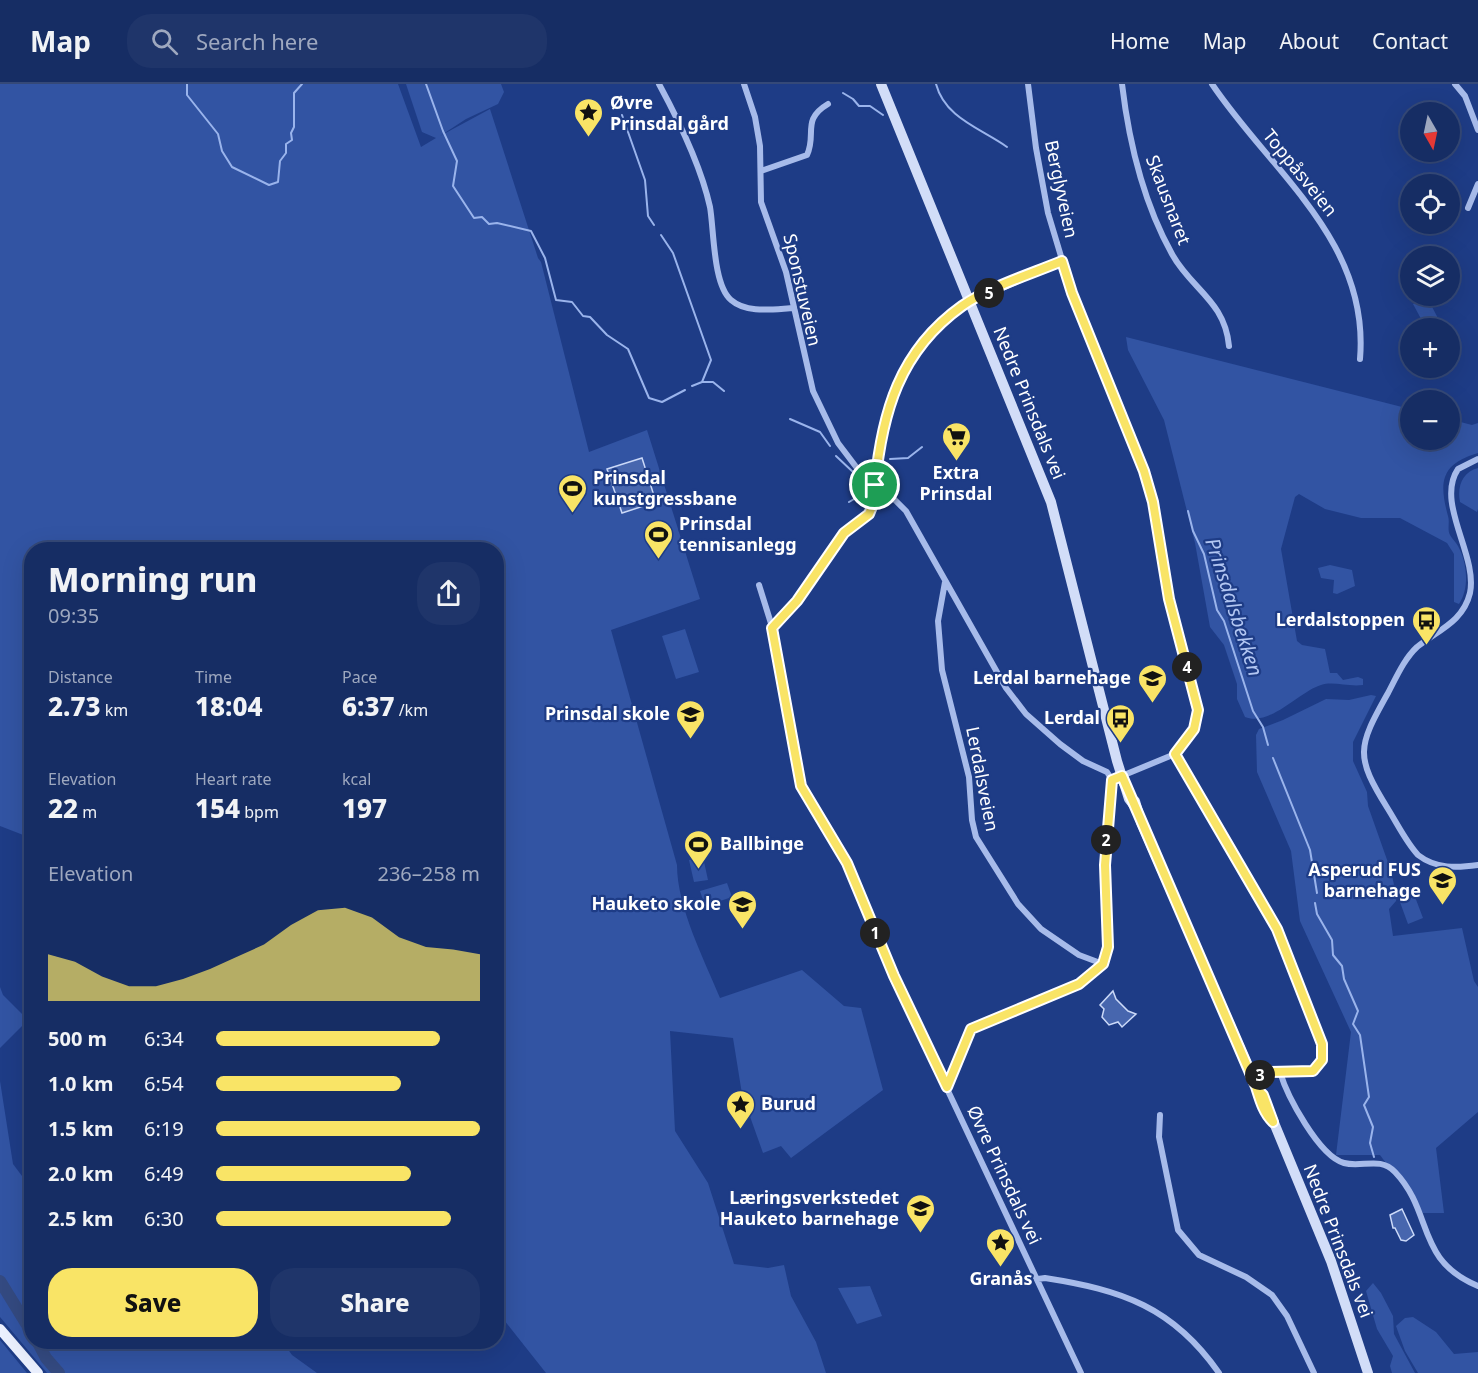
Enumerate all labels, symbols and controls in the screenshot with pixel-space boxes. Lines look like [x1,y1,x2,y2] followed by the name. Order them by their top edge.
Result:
[127,14,547,68] search box
[30,22,91,60] text: Map
[148,25,181,58] icon: search
[196,26,318,56] text: Search here
[1110,27,1170,55] text: Home
[1203,27,1246,55] text: Map
[1279,27,1339,55] text: About
[1372,27,1448,55] text: Contact
[610,90,729,135] place label: Øvre Prinsdal gård
[573,97,605,139] place icon: Øvre Prinsdal gård
[1400,102,1460,162] north arrow
[1400,102,1460,450] map controls
[1258,124,1343,221] street label: Toppåsveien
[1040,138,1084,240] street label: Berglyveien
[1141,151,1197,248] street label: Skausnaret
[1400,174,1460,234] button: locate
[778,231,828,348] street label: Sponstuveien
[1400,246,1460,306] button: layers
[974,278,1004,308] pin: 5
[984,282,994,304] text: 5
[1400,318,1460,378] button: +
[988,323,1072,482] street label: Nedre Prinsdals vei
[1400,390,1460,450] button: −
[940,420,972,462] supermarket icon: Extra Prinsdal
[849,459,900,510] pin
[920,460,992,505] place label: Extra Prinsdal
[593,465,737,510] place label: Prinsdal kunstgressbane
[858,468,891,501] icon: arrive
[556,472,588,514] sports icon: Prinsdal kunstgressbane
[679,511,797,556] place label: Prinsdal tennisanlegg
[642,518,674,560] sports icon: Prinsdal tennisanlegg
[1199,534,1270,679] water label: Prinsdalsbekken
[48,557,257,602] text: Morning run
[417,562,480,625] button: share
[48,602,99,629] text: 09:35
[1410,604,1442,646] bus stop icon: Lerdalstoppen
[1276,607,1405,631] place label: Lerdalstoppen
[1172,652,1202,682] pin: 4
[1182,656,1192,678] text: 4
[1136,662,1168,704] school or university icon: Lerdal barnehage
[973,665,1131,689] place label: Lerdal barnehage
[48,666,113,688] text: Distance
[195,666,232,688] text: Time
[342,666,377,688] text: Pace
[48,688,101,724] text: 2.73
[195,688,263,724] text: 18:04
[342,688,395,724] text: 6:37
[675,698,707,740] school or university icon: Prinsdal skole
[101,699,128,721] text: km
[395,699,428,721] text: /km
[545,701,670,725] place label: Prinsdal skole
[1105,702,1137,744] bus stop icon: Lerdal
[1044,705,1100,729] place label: Lerdal
[961,724,1005,833] street label: Lerdalsveien
[48,768,116,790] text: Elevation
[195,768,271,790] text: Heart rate
[342,768,371,790] text: kcal
[48,790,78,826] text: 22
[195,790,240,826] text: 154
[342,790,387,826] text: 197
[78,801,97,823] text: m
[240,801,279,823] text: bpm
[1091,825,1121,855] pin: 2
[683,828,715,870] sports icon: Ballbinge
[1101,829,1111,851] text: 2
[720,831,804,855] place label: Ballbinge
[1308,857,1421,902] place label: Asperud FUS barnehage
[48,860,133,887] text: Elevation
[377,860,480,887] text: 236–258 m
[1426,864,1458,906] school or university icon: Asperud FUS barnehage
[726,888,758,930] school or university icon: Hauketo skole
[592,891,721,915] place label: Hauketo skole
[860,918,890,948] pin: 1
[870,922,880,944] text: 1
[48,1025,107,1052] text: 500 m
[144,1025,184,1052] text: 6:34
[1245,1060,1275,1090] pin: 3
[1255,1064,1265,1086] text: 3
[48,1070,114,1097] text: 1.0 km
[144,1070,184,1097] text: 6:54
[724,1088,756,1130] place icon: Burud
[761,1091,816,1115] place label: Burud
[962,1101,1048,1248] street label: Øvre Prinsdals vei
[48,1115,114,1142] text: 1.5 km
[144,1115,184,1142] text: 6:19
[48,1160,114,1187] text: 2.0 km
[144,1160,184,1187] text: 6:49
[1299,1160,1379,1321] street label: Nedre Prinsdals vei
[720,1185,899,1230] place label: Læringsverkstedet Hauketo barnehage
[904,1192,936,1234] school or university icon: Læringsverkstedet Hauketo barnehage
[48,1205,114,1232] text: 2.5 km
[144,1205,184,1232] text: 6:30
[985,1226,1017,1268] place icon: Granås
[969,1266,1033,1290] place label: Granås
[48,1268,258,1337] button: Save
[270,1268,480,1337] button: Share

